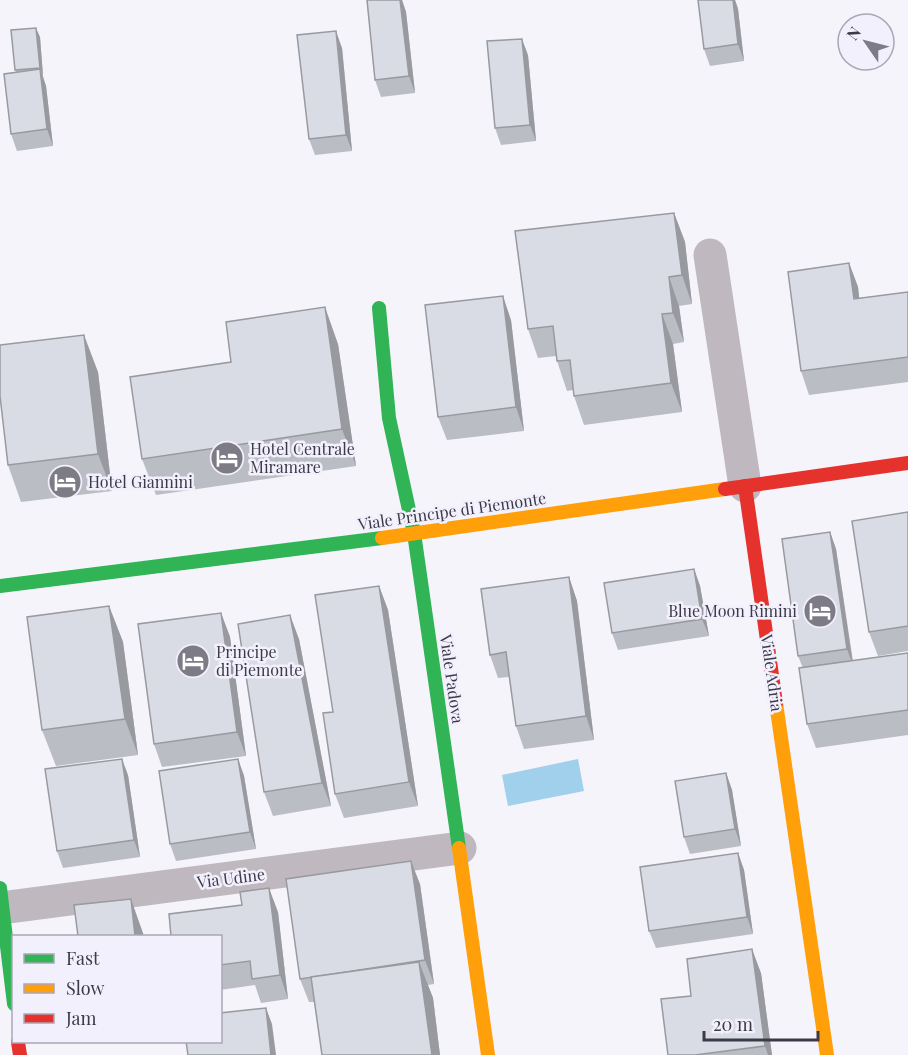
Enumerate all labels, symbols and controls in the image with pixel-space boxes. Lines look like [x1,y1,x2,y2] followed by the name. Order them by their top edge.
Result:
[836,12,896,72] north arrow
[841,22,865,44] text: N
[250,438,355,477] place label: Hotel Centrale Miramare
[209,440,245,476] hotel icon: Hotel Centrale Miramare
[47,464,83,500] hotel icon: Hotel Giannini
[88,471,193,492] place label: Hotel Giannini
[356,487,547,534] street label: Viale Principe di Piemonte
[802,593,838,629] hotel icon: Blue Moon Rimini
[668,600,797,621] place label: Blue Moon Rimini
[436,632,469,725] street label: Viale Padova
[757,632,788,713] street label: Viale Adria
[216,641,302,680] place label: Principe di Piemonte
[175,643,211,679] hotel icon: Principe di Piemonte
[195,863,266,892] street label: Via Udine
[12,935,222,1043] legend
[66,946,100,970] text: Fast
[66,976,104,1000] text: Slow
[704,1004,818,1042] scale bar
[65,1006,96,1030] text: Jam
[713,1012,753,1036] text: 20 m

